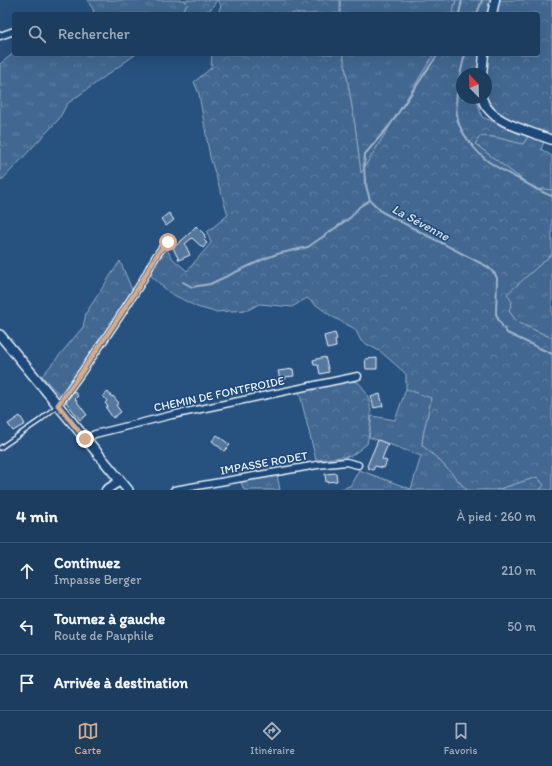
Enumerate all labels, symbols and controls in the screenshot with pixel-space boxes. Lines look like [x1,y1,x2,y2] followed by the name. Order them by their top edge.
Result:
[12,12,540,56] search box
[26,23,48,45] icon: search
[58,25,130,43] text: Rechercher
[456,68,492,104] north arrow
[390,201,453,244] water label: La Sévenne
[159,233,177,251] route start
[152,373,286,415] street label: CHEMIN DE FONTFROIDE
[76,430,94,448] route end
[219,448,309,478] street label: IMPASSE RODET
[16,506,58,526] text: 4 min
[457,509,536,524] text: À pied · 260 m
[54,554,120,572] text: Continuez
[16,560,38,582] icon: ahead
[501,563,536,578] text: 210 m
[54,572,141,587] text: Impasse Berger
[54,610,165,628] text: Tournez à gauche
[16,616,38,638] icon: left
[507,619,536,634] text: 50 m
[54,628,154,643] text: Route de Pauphile
[16,672,38,694] icon: arrive
[54,674,188,692] text: Arrivée à destination
[75,720,101,757] tab: Carte
[250,720,295,757] tab: Itinéraire
[444,720,477,757] tab: Favoris

